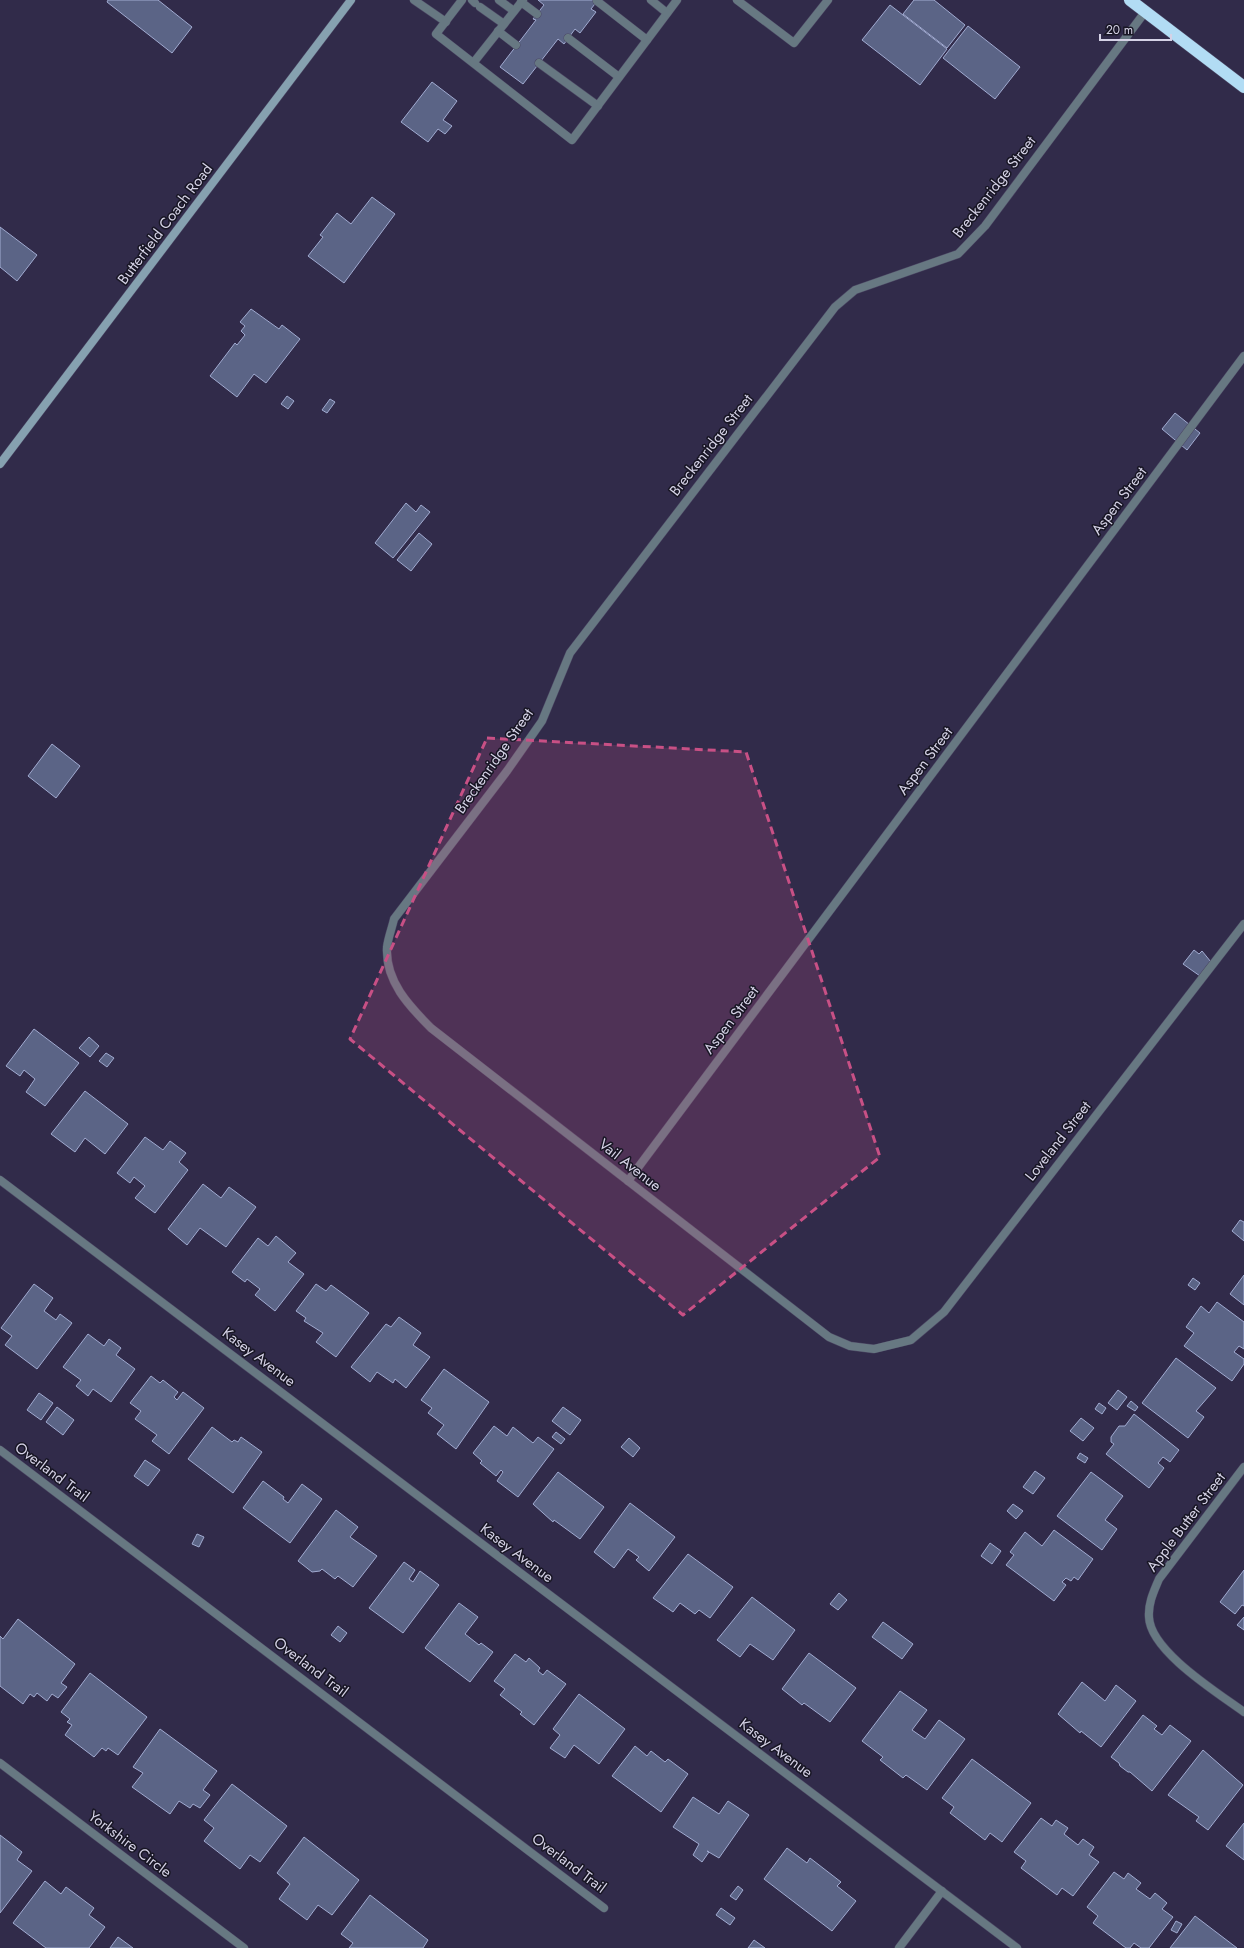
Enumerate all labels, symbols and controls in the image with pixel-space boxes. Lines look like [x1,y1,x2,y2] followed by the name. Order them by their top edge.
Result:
[1100,16,1171,42] scale bar
[1106,21,1133,39] text: 20 m
[947,131,1041,243] street label: Breckenridge Street
[112,159,218,289] street label: Butterfield Coach Road
[664,389,758,501] street label: Breckenridge Street
[1086,462,1152,540] street label: Aspen Street
[449,703,539,818] street label: Breckenridge Street
[892,722,958,800] street label: Aspen Street
[698,981,764,1059] street label: Aspen Street
[1020,1096,1097,1186] street label: Loveland Street
[594,1133,666,1197] street label: Vail Avenue
[218,1322,301,1392] street label: Kasey Avenue
[10,1437,94,1507] street label: Overland Trail
[1141,1467,1231,1576] street label: Apple Butter Street
[476,1518,559,1588] street label: Kasey Avenue
[269,1632,353,1702] street label: Overland Trail
[735,1713,818,1783] street label: Kasey Avenue
[84,1805,176,1883] street label: Yorkshire Circle
[527,1828,611,1898] street label: Overland Trail

